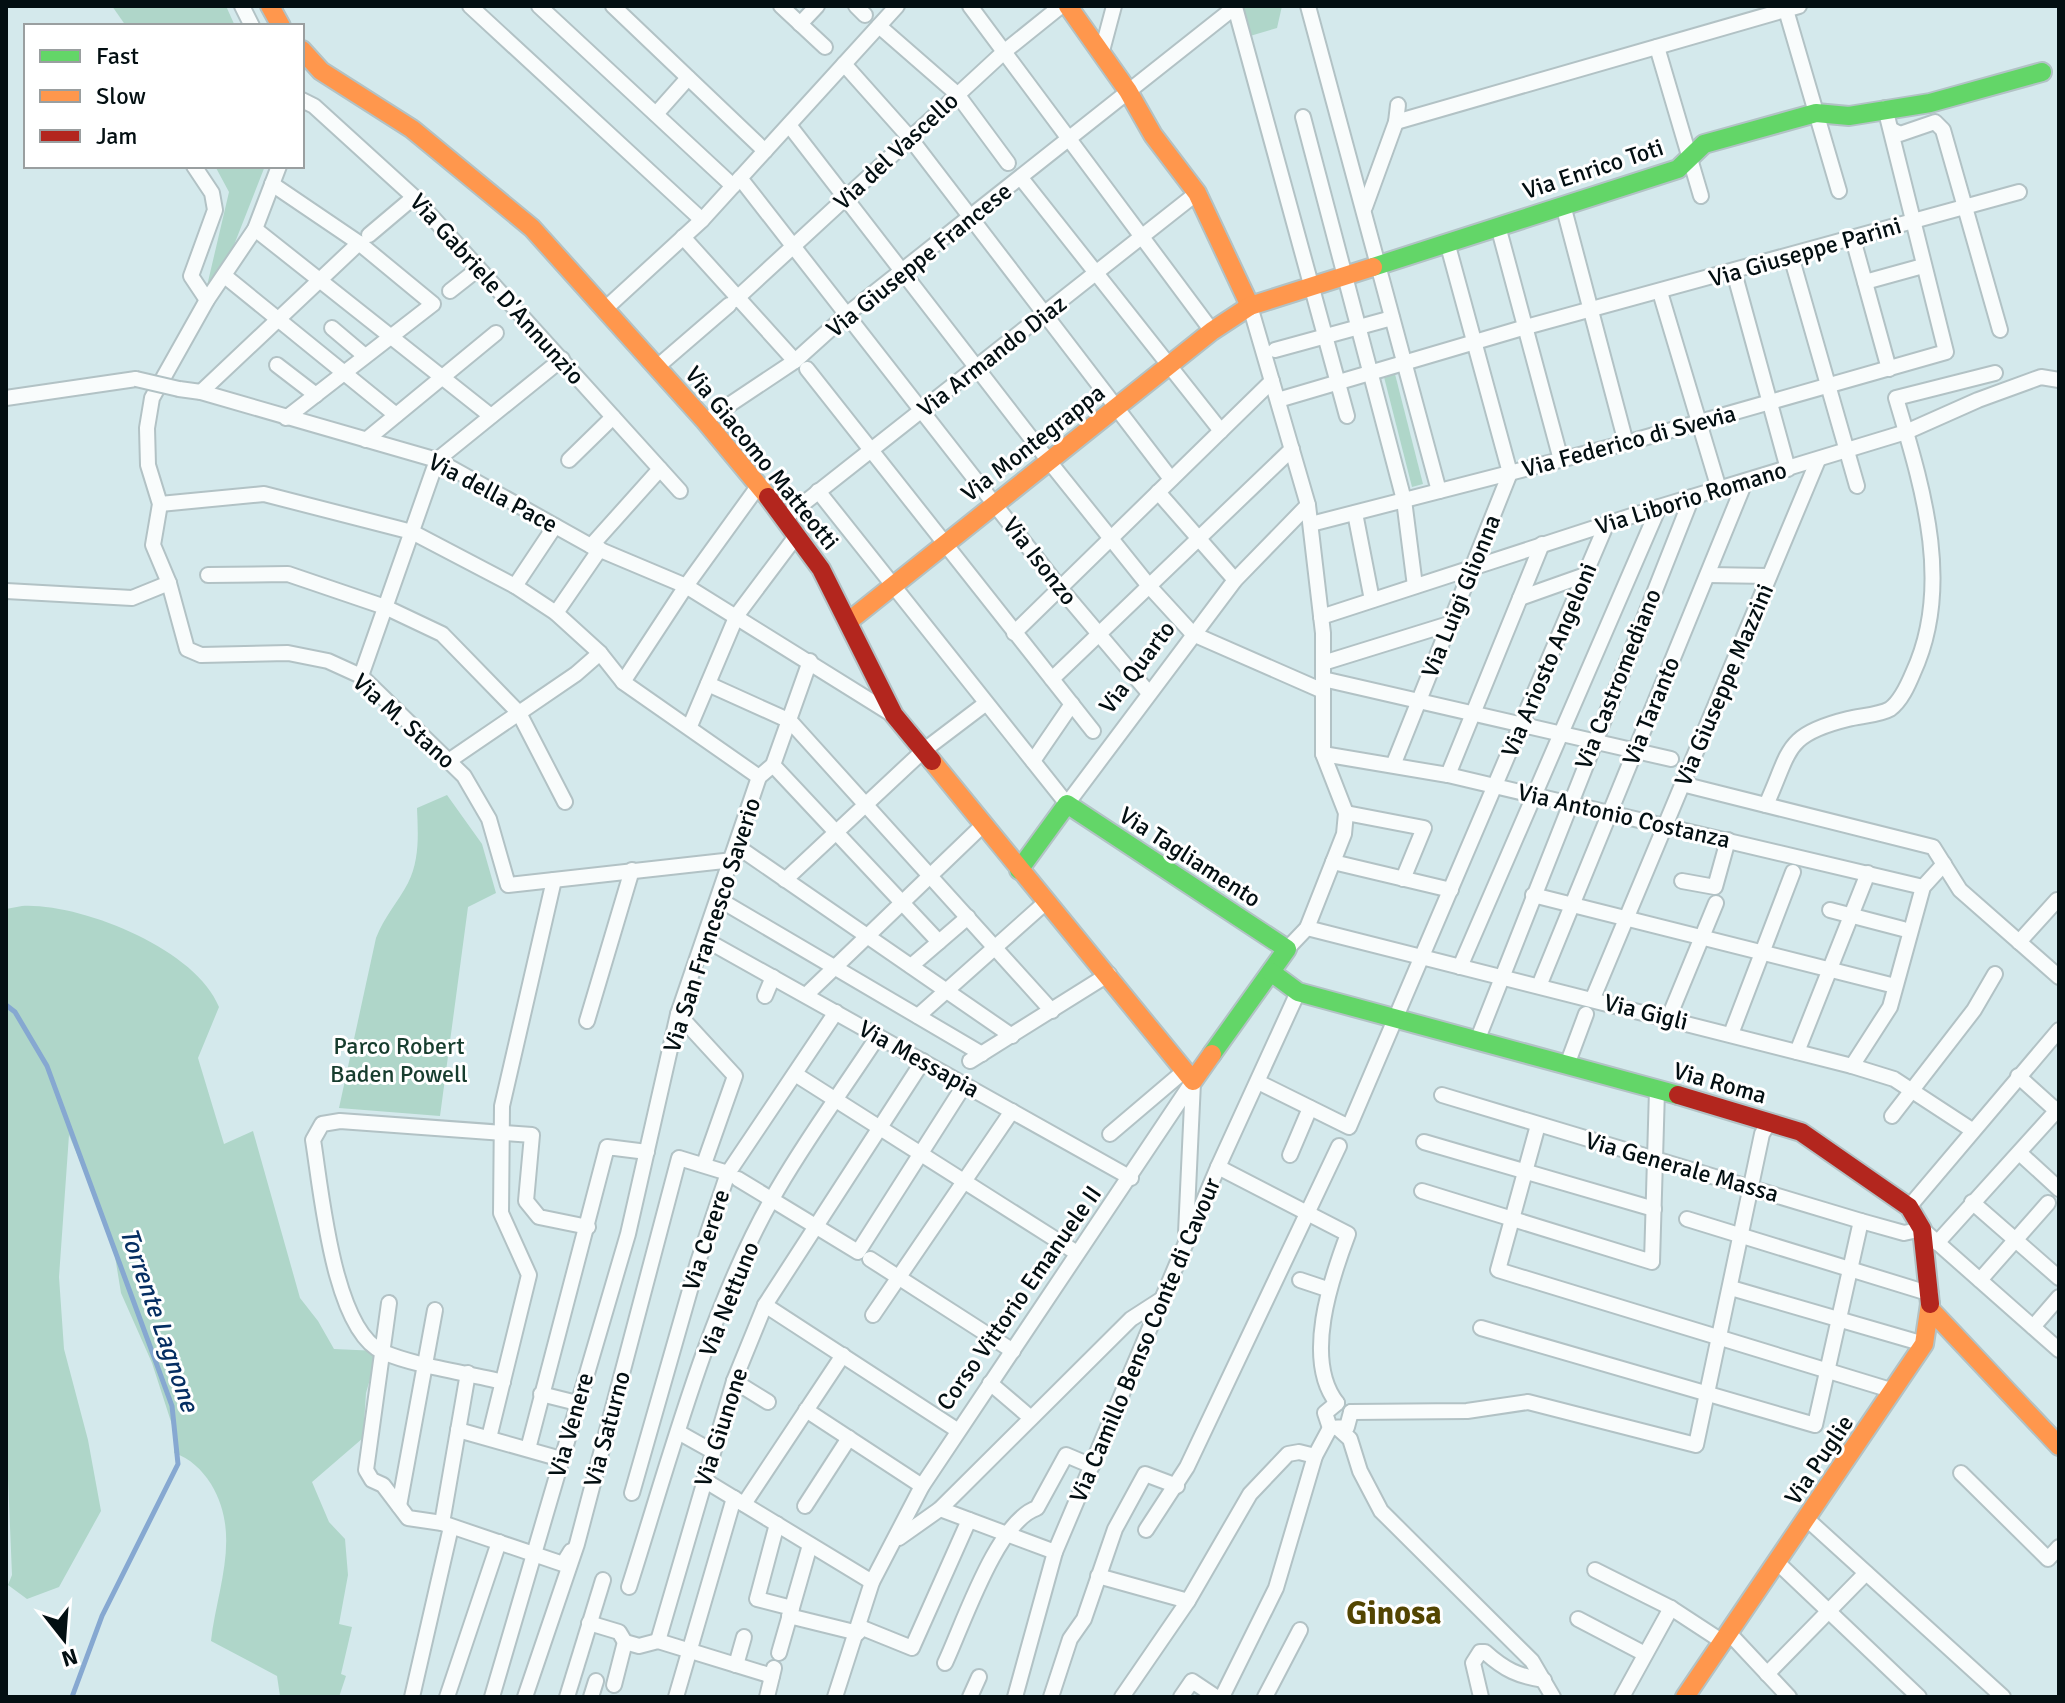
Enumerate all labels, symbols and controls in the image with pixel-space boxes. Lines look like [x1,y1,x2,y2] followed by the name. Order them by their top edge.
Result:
[24,24,304,168] legend
[96,41,139,71] text: Fast
[96,81,146,111] text: Slow
[827,86,965,216] street label: Via del Vascello
[96,121,137,151] text: Jam
[1519,132,1667,206] street label: Via Enrico Toti
[820,176,1018,344] street label: Via Giuseppe Francese
[403,187,591,391] street label: Via Gabriele D'Annunzio
[1705,210,1905,294] street label: Via Giuseppe Parini
[911,288,1073,424] street label: Via Armando Diaz
[679,360,845,556] street label: Via Giacomo Matteotti
[955,378,1111,508] street label: Via Montegrappa
[1519,398,1739,484] street label: Via Federico di Svevia
[423,446,563,540] street label: Via della Pace
[1592,455,1790,541] street label: Via Liborio Romano
[1415,510,1507,682] street label: Via Luigi Glionna
[996,511,1084,611] street label: Via Isonzo
[1494,558,1604,762] street label: Via Ariosto Angeloni
[1668,579,1780,791] street label: Via Giuseppe Mazzini
[1568,584,1668,774] street label: Via Castromediano
[1092,615,1182,719] street label: Via Quarto
[1616,652,1686,770] street label: Via Taranto
[346,667,462,775] street label: Via M. Stano
[1515,777,1733,855] street label: Via Antonio Costanza
[657,794,767,1056] street label: Via San Francesco Saverio
[1113,800,1267,914] street label: Via Tagliamento
[1601,987,1691,1037] street label: Via Gigli
[853,1013,985,1105] street label: Via Messapia
[330,1031,468,1089] park label: Parco Robert Baden Powell
[1670,1055,1770,1111] street label: Via Roma
[1582,1125,1782,1209] street label: Via Generale Massa
[1063,1173,1227,1507] street label: Via Camillo Benso Conte di Cavour
[930,1180,1108,1416] street label: Corso Vittorio Emanuele II
[676,1186,736,1294] street label: Via Cerere
[113,1224,206,1418] water label: Torrente Lagnone
[692,1237,766,1361] street label: Via Nettuno
[688,1364,754,1490] street label: Via Giunone
[577,1368,637,1490] street label: Via Saturno
[542,1369,600,1481] street label: Via Venere
[1778,1409,1860,1511] street label: Via Puglie
[1346,1594,1442,1633] district label: Ginosa
[24,1599,104,1679] north arrow
[58,1642,81,1673] text: N

